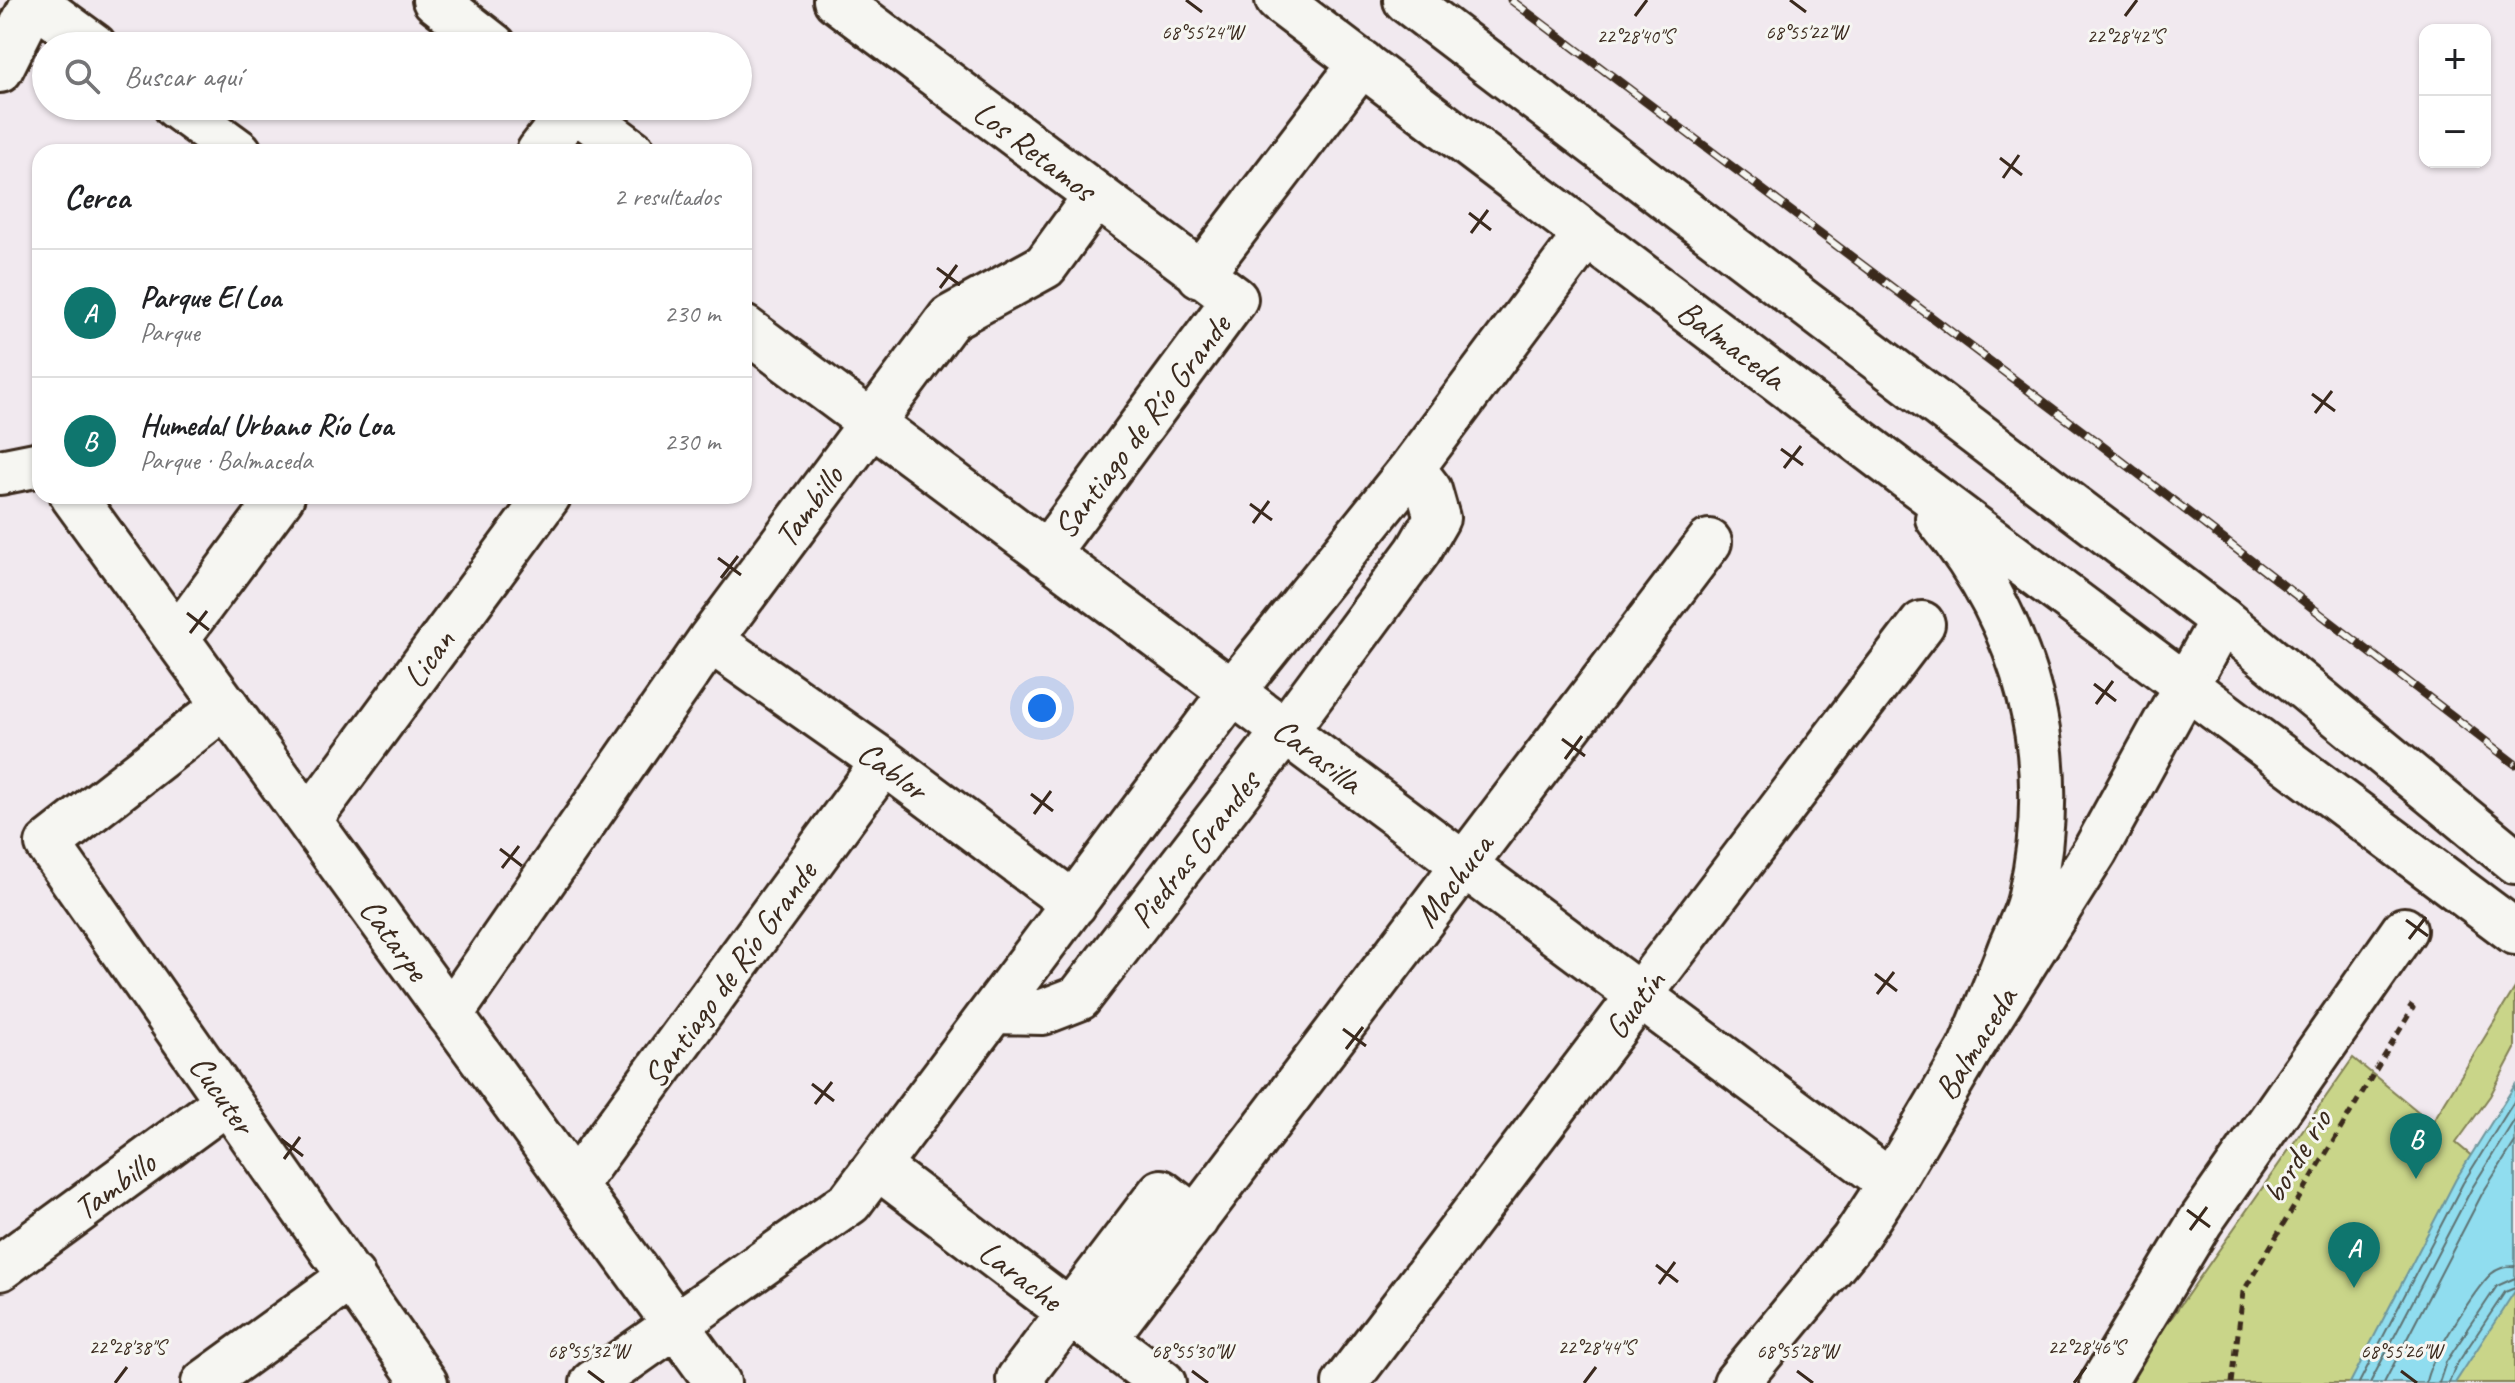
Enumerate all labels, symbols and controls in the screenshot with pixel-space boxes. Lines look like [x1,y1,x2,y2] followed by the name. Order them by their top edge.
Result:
[1161,20,1246,45] text: 68°55'24"W
[1765,20,1850,45] text: 68°55'22"W
[1597,24,1678,49] text: 22°28'40"S
[2087,24,2168,49] text: 22°28'42"S
[2419,24,2491,168] map controls
[2419,24,2491,96] button: +
[32,32,752,120] search box
[60,54,104,98] icon: search
[124,57,242,95] text: Buscar aquí
[965,90,1107,212] street label: Los Retamos
[2419,96,2491,168] button: −
[64,175,130,218] text: Cerca
[614,180,720,213] text: 2 resultados
[140,278,281,316] text: Parque El Loa
[1669,290,1796,400] street label: Balmaceda
[83,297,97,330] text: A
[664,297,720,330] text: 230 m
[1043,304,1241,547] street label: Santiago de Río Grande
[140,316,200,349] text: Parque
[140,406,393,444] text: Humedal Urbano Río Loa
[83,425,97,458] text: B
[664,425,720,458] text: 230 m
[140,444,312,477] text: Parque · Balmaceda
[764,455,854,556] street label: Tambillo
[393,620,464,696] street label: Lican
[1022,688,1062,728] your location
[1264,708,1373,804] street label: Carasilla
[849,731,938,812] street label: Cablor
[1120,759,1271,936] street label: Piedras Grandes
[1404,823,1504,936] street label: Machuca
[633,851,827,1096] street label: Santiago de Río Grande
[350,889,440,991] street label: Catarpe
[1594,960,1675,1047] street label: Guatín
[1924,977,2028,1108] street label: Balmaceda
[180,1046,267,1145] street label: Cucuter
[2252,1100,2342,1211] street label: borde rio
[2390,1113,2442,1179] pin: B
[65,1140,165,1230] street label: Tambillo
[2328,1222,2380,1288] pin: A
[970,1230,1073,1322] street label: Larache
[89,1335,170,1360] text: 22°28'38"S
[1558,1335,1639,1360] text: 22°28'44"S
[2048,1335,2129,1360] text: 22°28'46"S
[547,1339,632,1364] text: 68°55'32"W
[1151,1339,1236,1364] text: 68°55'30"W
[1756,1339,1841,1364] text: 68°55'28"W
[2360,1339,2445,1364] text: 68°55'26"W

